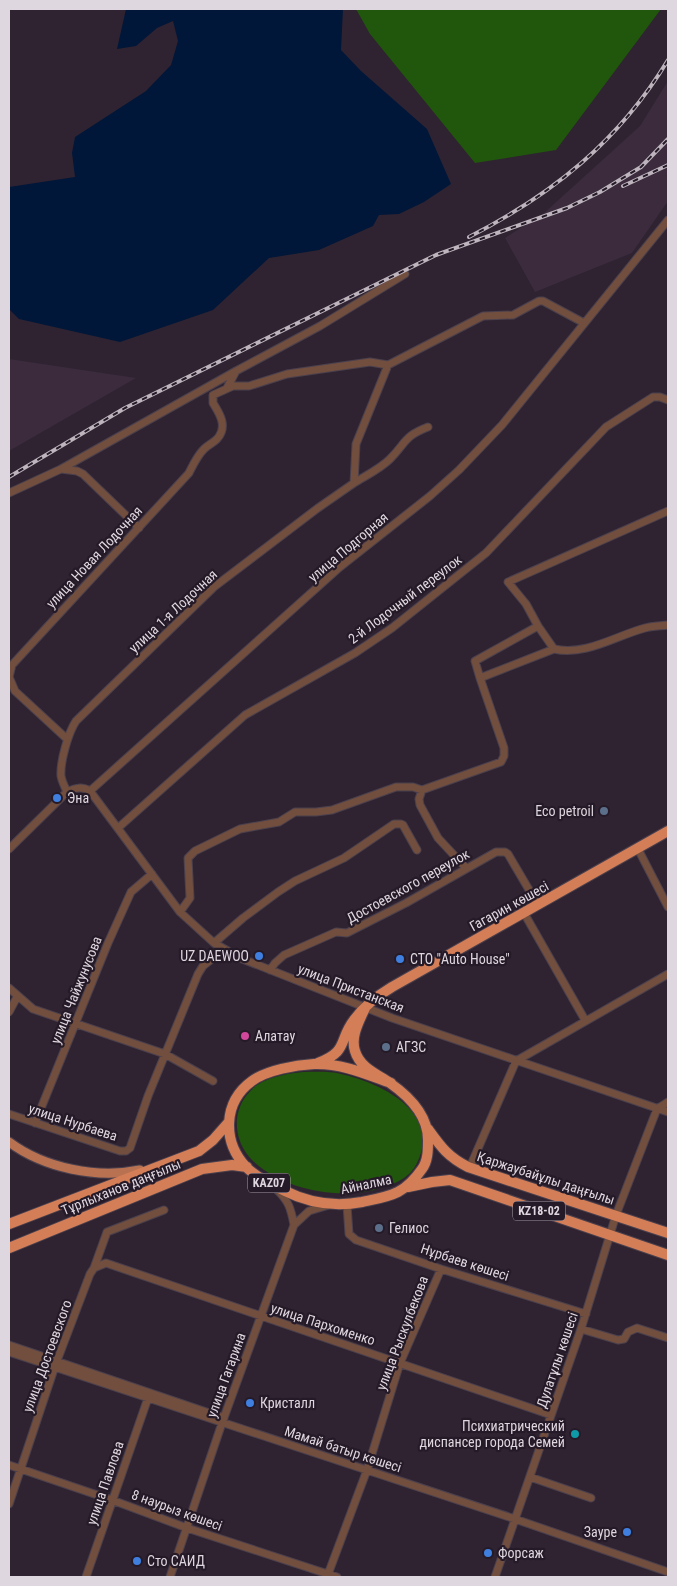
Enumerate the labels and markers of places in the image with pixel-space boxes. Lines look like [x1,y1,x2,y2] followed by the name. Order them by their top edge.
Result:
[67,790,89,806] place label: Эна
[51,792,63,804] marker: Эна
[535,803,594,819] place label: Eco petroil
[598,805,610,817] marker: Eco petroil
[180,948,249,964] place label: UZ DAEWOO
[253,950,265,962] marker: UZ DAEWOO
[410,951,510,967] place label: СТО "Auto House"
[394,953,406,965] marker: СТО "Auto House"
[255,1028,295,1044] place label: Алатау
[239,1030,251,1042] marker: Алатау
[396,1039,426,1055] place label: АГЗС
[380,1041,392,1053] marker: АГЗС
[389,1220,429,1236] place label: Гелиос
[373,1222,385,1234] marker: Гелиос
[260,1395,315,1411] place label: Кристалл
[244,1397,256,1409] marker: Кристалл
[420,1418,565,1450] place label: Психиатрический диспансер города Семей
[569,1428,581,1440] marker: Психиатрический диспансер города Семей
[584,1524,617,1540] place label: Зауре
[621,1526,633,1538] marker: Зауре
[498,1545,544,1561] place label: Форсаж
[482,1547,494,1559] marker: Форсаж
[147,1553,205,1569] place label: Сто САИД
[131,1555,143,1567] marker: Сто САИД

